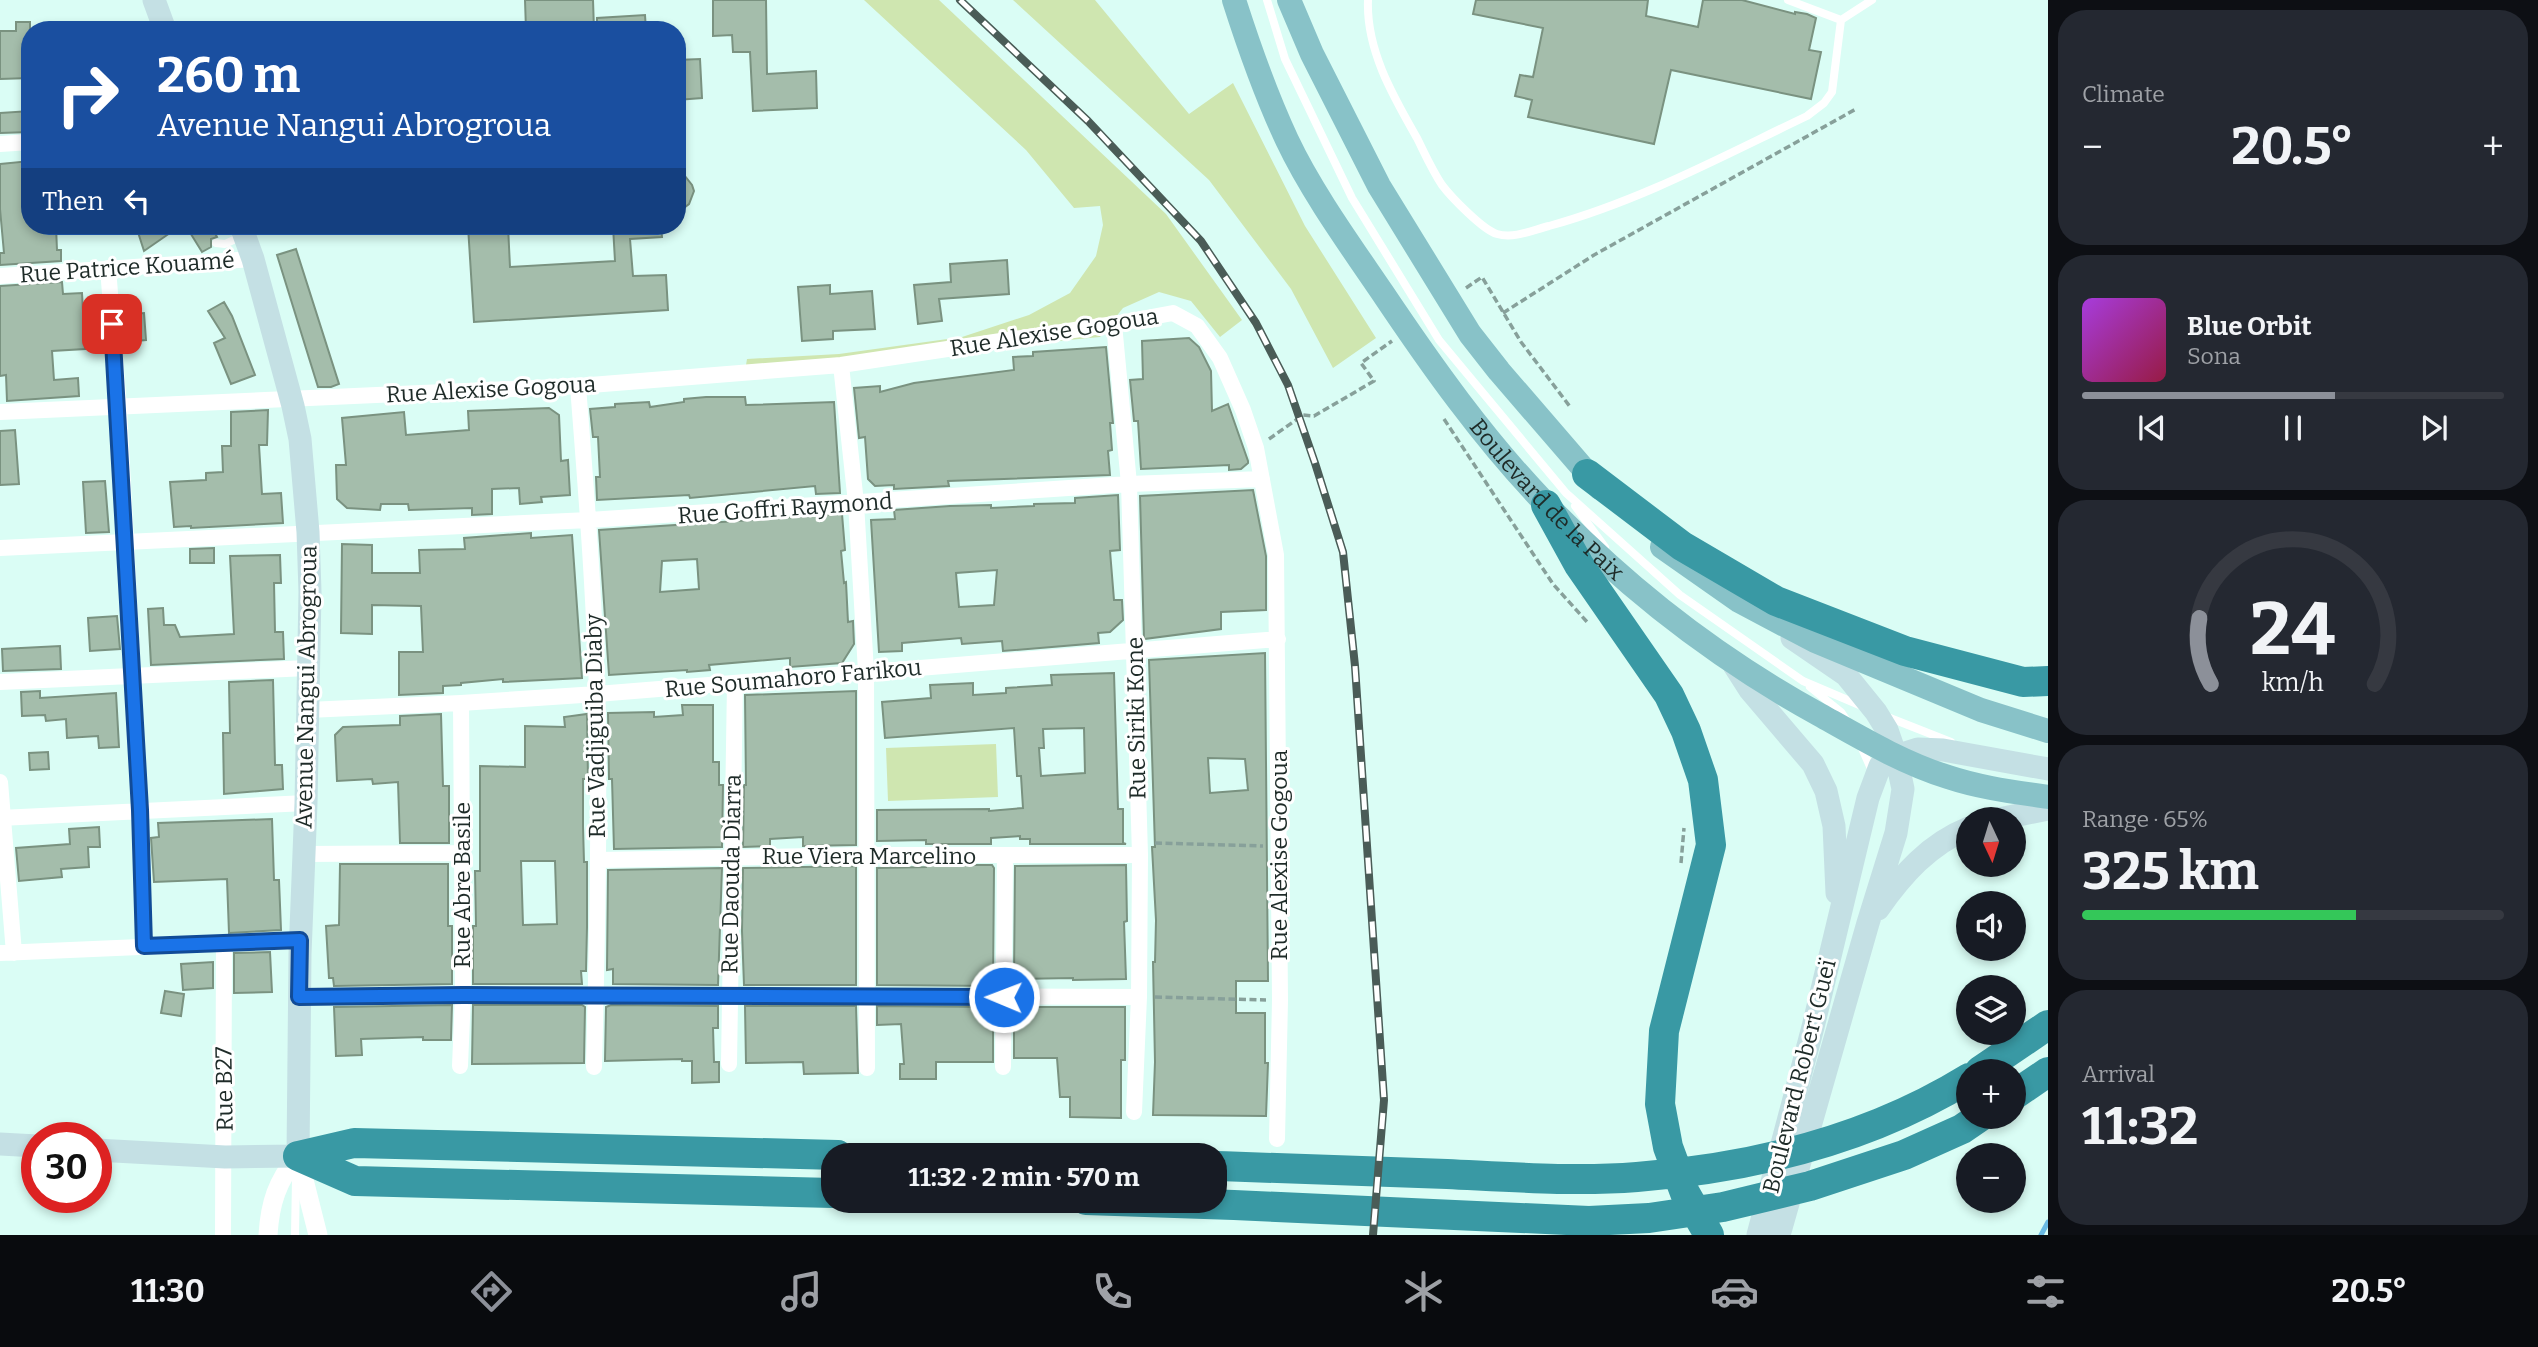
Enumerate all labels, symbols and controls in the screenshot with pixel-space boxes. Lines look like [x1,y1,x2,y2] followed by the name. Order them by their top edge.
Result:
[157,46,300,105] text: 260 m
[42,49,133,140] icon: right
[2082,80,2165,108] text: Climate
[157,106,551,144] text: Avenue Nangui Abrogroua
[2231,115,2354,178] text: 20.5°
[2082,124,2103,170] text: −
[2482,124,2504,170] text: +
[118,182,156,220] icon: left
[42,186,104,217] text: Then
[19,246,235,288] street label: Rue Patrice Kouamé
[82,294,142,354] pin
[948,302,1161,362] street label: Rue Alexise Gogoua
[93,305,131,343] icon: arrive
[2187,311,2311,342] text: Blue Orbit
[2187,342,2241,370] text: Sona
[385,369,597,408] street label: Rue Alexise Gogoua
[2133,409,2171,447] icon: previous
[2274,409,2312,447] icon: pause
[2415,409,2453,447] icon: next
[1464,413,1630,586] street label: Boulevard de la Paix
[676,486,894,529] street label: Rue Goffri Raymond
[290,545,322,829] street label: Avenue Nangui Abrogroua
[2250,586,2336,673] text: 24
[579,613,611,838] street label: Rue Vadjiguiba Diaby
[1121,636,1151,800] street label: Rue Siriki Kone
[663,653,923,703] street label: Rue Soumahoro Farikou
[2262,667,2324,697] text: km/h
[1265,749,1293,960] street label: Rue Alexise Gogoua
[715,773,747,974] street label: Rue Daouda Diarra
[448,802,476,968] street label: Rue Abre Basile
[2082,805,2208,833] text: Range · 65%
[1956,807,2026,877] north arrow
[1956,807,2026,1213] map controls
[2082,840,2259,903] text: 325 km
[762,842,976,870] street label: Rue Viera Marcelino
[1956,891,2026,961] button: sound
[1756,956,1842,1196] street label: Boulevard Robert Gueï
[967,960,1041,1034] position arrow
[1956,975,2026,1045] button: layers
[209,1046,239,1132] street label: Rue B27
[1956,1059,2026,1129] button: +
[2082,1060,2155,1088] text: Arrival
[2082,1095,2198,1158] text: 11:32
[21,1122,112,1213] speed limit sign: 30
[1956,1143,2026,1213] button: −
[908,1162,1140,1193] text: 11:32 · 2 min · 570 m
[467,1267,516,1316] icon: directions
[777,1267,826,1316] icon: music
[1088,1267,1137,1316] icon: phone
[1399,1267,1448,1316] icon: climate
[1710,1267,1759,1316] icon: car
[2021,1267,2070,1316] icon: filters
[131,1272,205,1310] text: 11:30
[2331,1272,2407,1310] text: 20.5°

